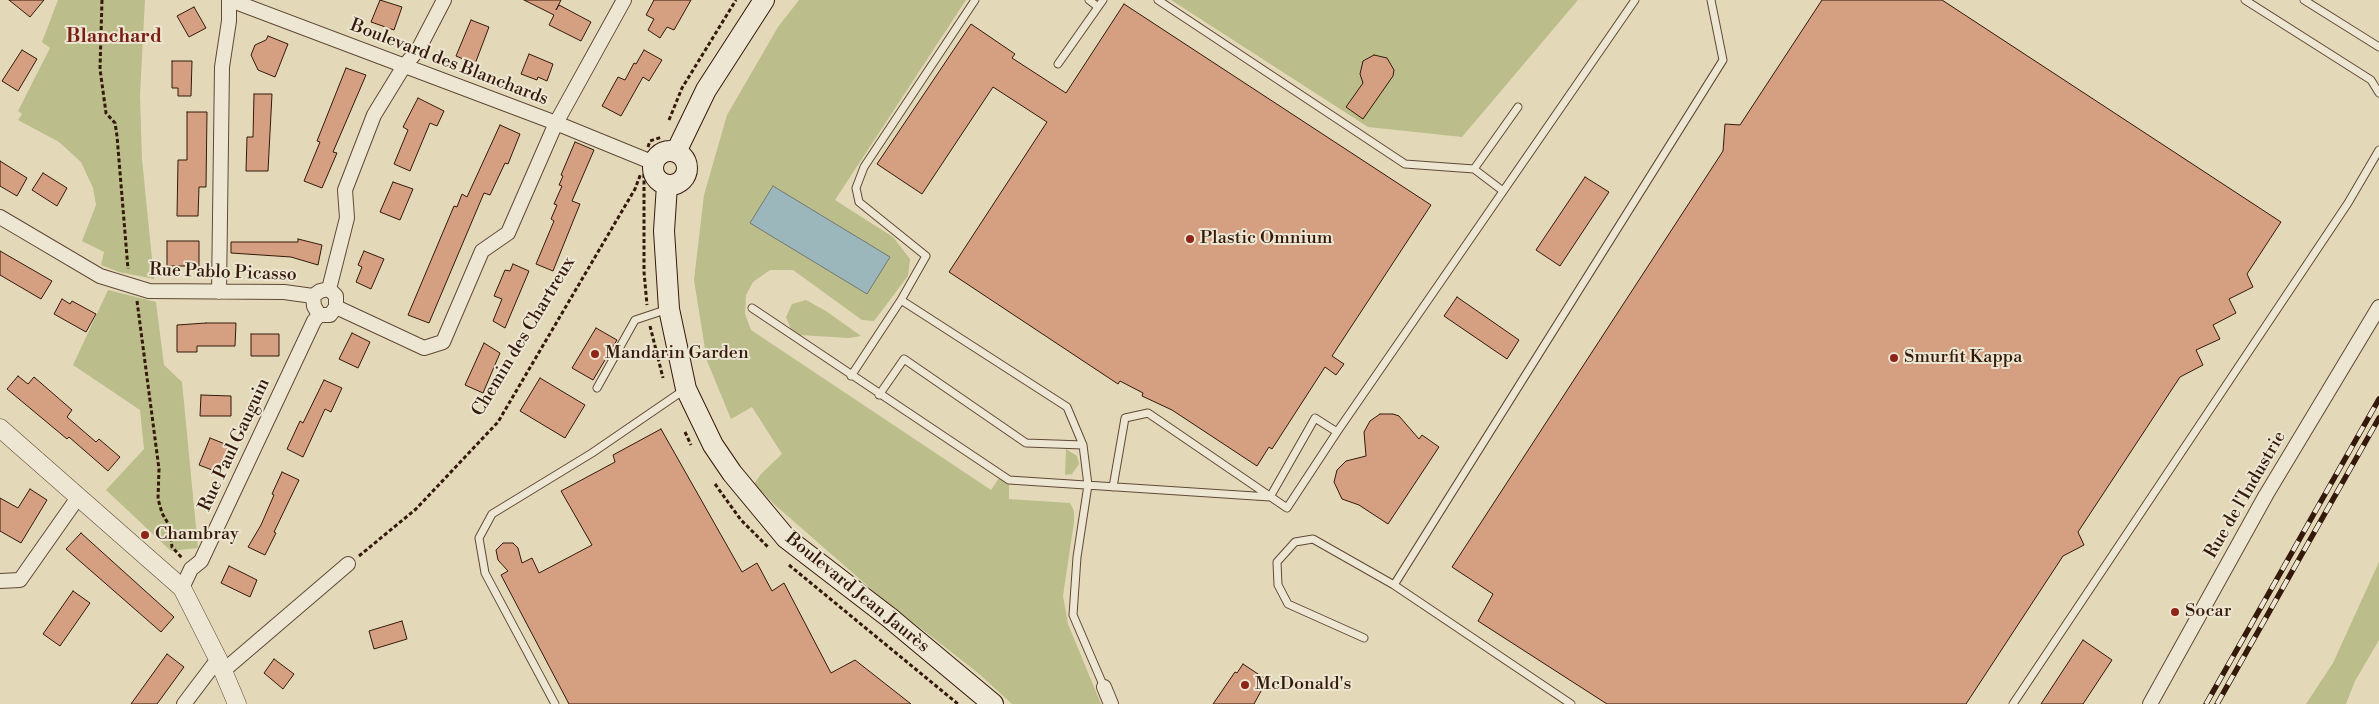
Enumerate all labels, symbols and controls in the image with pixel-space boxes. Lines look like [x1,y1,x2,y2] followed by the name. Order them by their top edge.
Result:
[347,15,551,111] street label: Boulevard des Blanchards
[66,26,162,48] district label: Blanchard
[1200,228,1332,250] place label: Plastic Omnium
[1184,233,1196,245] marker: Plastic Omnium
[468,253,580,421] street label: Chemin des Chartreux
[149,260,297,286] street label: Rue Pablo Picasso
[605,343,749,365] place label: Mandarin Garden
[1904,347,2022,369] place label: Smurfit Kappa
[589,348,601,360] marker: Mandarin Garden
[1888,352,1900,364] marker: Smurfit Kappa
[195,375,275,515] street label: Rue Paul Gauguin
[2201,427,2291,563] street label: Rue de l'Industrie
[155,524,239,546] place label: Chambray
[781,528,933,658] street label: Boulevard Jean Jaurès
[139,529,151,541] marker: Chambray
[2185,601,2231,623] place label: Socar
[2169,606,2181,618] marker: Socar
[1255,674,1351,696] place label: McDonald's
[1239,679,1251,691] marker: McDonald's

